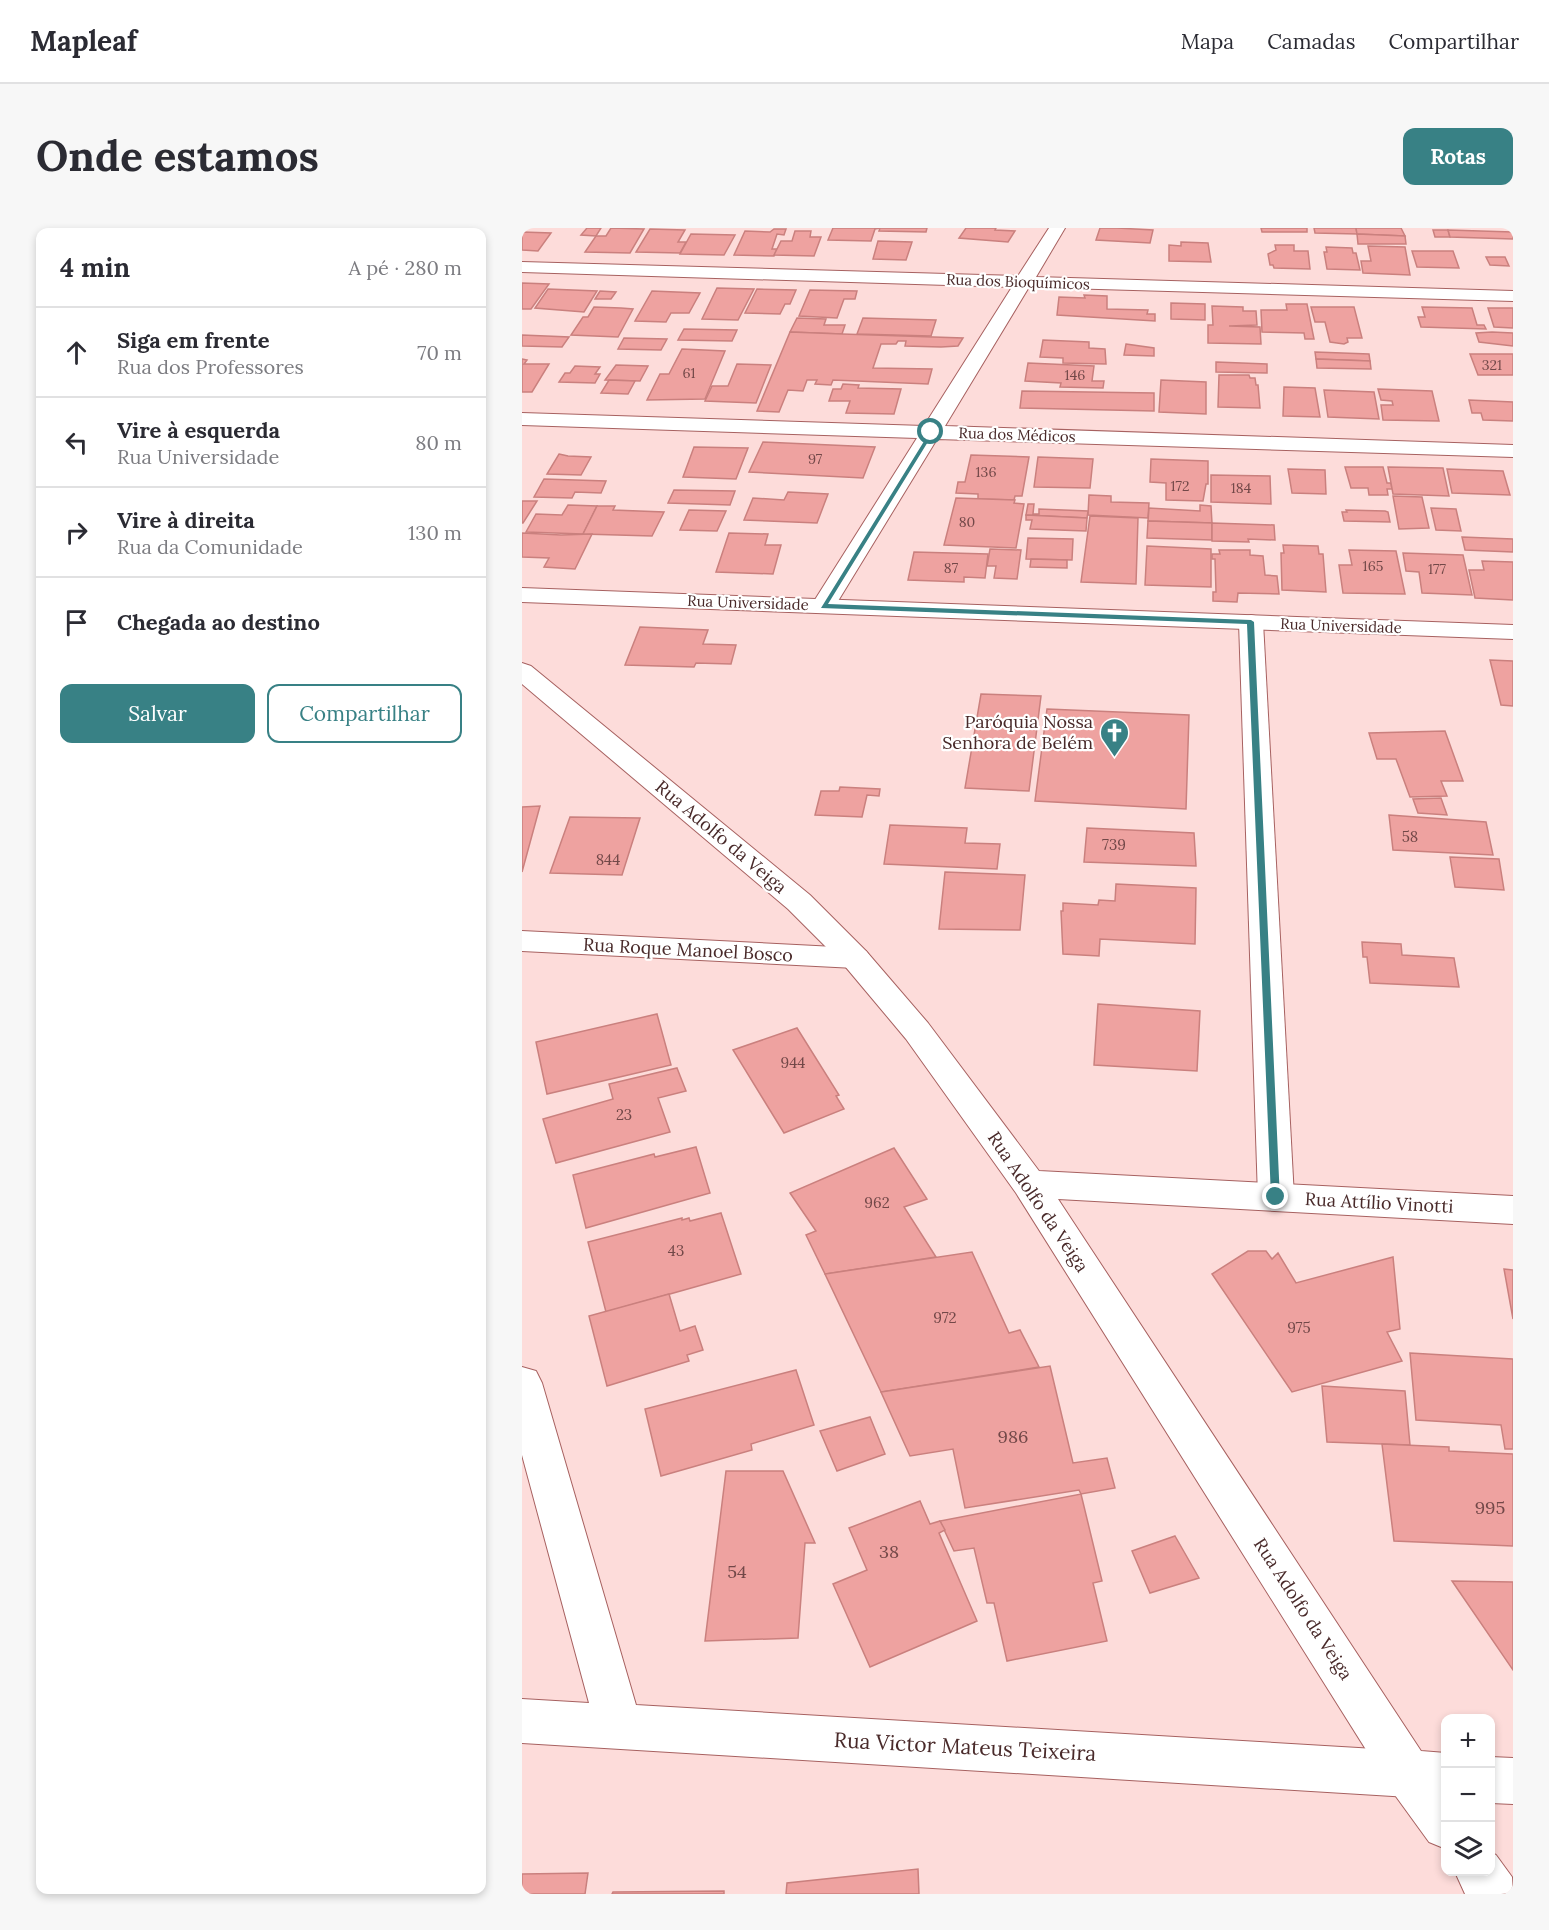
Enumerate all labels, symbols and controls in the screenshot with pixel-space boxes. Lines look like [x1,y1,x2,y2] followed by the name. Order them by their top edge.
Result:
[30,23,137,59] text: Mapleaf
[1181,28,1234,55] text: Mapa
[1267,28,1355,55] text: Camadas
[1388,28,1519,55] text: Compartilhar
[1403,128,1513,185] button: Rotas
[36,129,319,183] text: Onde estamos
[60,251,130,284] text: 4 min
[348,255,462,280] text: A pé · 280 m
[946,269,1090,294] street label: Rua dos Bioquímicos
[117,326,270,354] text: Siga em frente
[60,336,93,369] icon: ahead
[417,340,462,365] text: 70 m
[117,354,304,379] text: Rua dos Professores
[1482,356,1502,374] house number: 321
[682,364,696,382] house number: 61
[1065,366,1085,384] house number: 146
[117,416,280,444] text: Vire à esquerda
[917,418,943,444] route start
[958,423,1076,446] street label: Rua dos Médicos
[60,426,93,459] icon: left
[415,430,462,455] text: 80 m
[117,444,279,469] text: Rua Universidade
[808,450,823,468] house number: 97
[976,463,997,481] house number: 136
[1170,477,1190,495] house number: 172
[1231,479,1252,497] house number: 184
[117,506,255,534] text: Vire à direita
[959,513,975,531] house number: 80
[60,516,93,549] icon: right
[408,520,462,545] text: 130 m
[117,534,303,559] text: Rua da Comunidade
[1363,557,1383,575] house number: 165
[944,559,959,577] house number: 87
[1428,560,1447,578] house number: 177
[687,591,809,614] street label: Rua Universidade
[60,606,93,639] icon: arrive
[117,608,320,636] text: Chegada ao destino
[1280,614,1402,637] street label: Rua Universidade
[60,684,255,743] button: Salvar
[267,684,462,743] button: Compartilhar
[942,710,1093,754] place label: Paróquia Nossa Senhora de Belém
[1098,716,1130,758] church icon: Paróquia Nossa Senhora de Belém
[651,775,792,898] street label: Rua Adolfo da Veiga
[1402,827,1418,846] house number: 58
[1102,835,1126,854] house number: 739
[596,850,620,869] house number: 844
[583,933,794,966] street label: Rua Roque Manoel Bosco
[781,1053,805,1072] house number: 944
[616,1105,632,1124] house number: 23
[983,1127,1094,1276] street label: Rua Adolfo da Veiga
[1262,1183,1288,1209] route end
[1304,1187,1454,1218] street label: Rua Attílio Vinotti
[864,1193,890,1212] house number: 962
[668,1241,684,1260] house number: 43
[933,1308,957,1327] house number: 972
[1287,1318,1311,1337] house number: 975
[998,1425,1028,1448] house number: 986
[1475,1496,1505,1519] house number: 995
[1249,1533,1358,1684] street label: Rua Adolfo da Veiga
[879,1540,899,1563] house number: 38
[727,1560,747,1583] house number: 54
[1441,1714,1495,1876] map controls
[1441,1714,1495,1768] button: +
[833,1726,1097,1767] street label: Rua Victor Mateus Teixeira
[1441,1768,1495,1822] button: −
[1441,1822,1495,1876] button: layers

